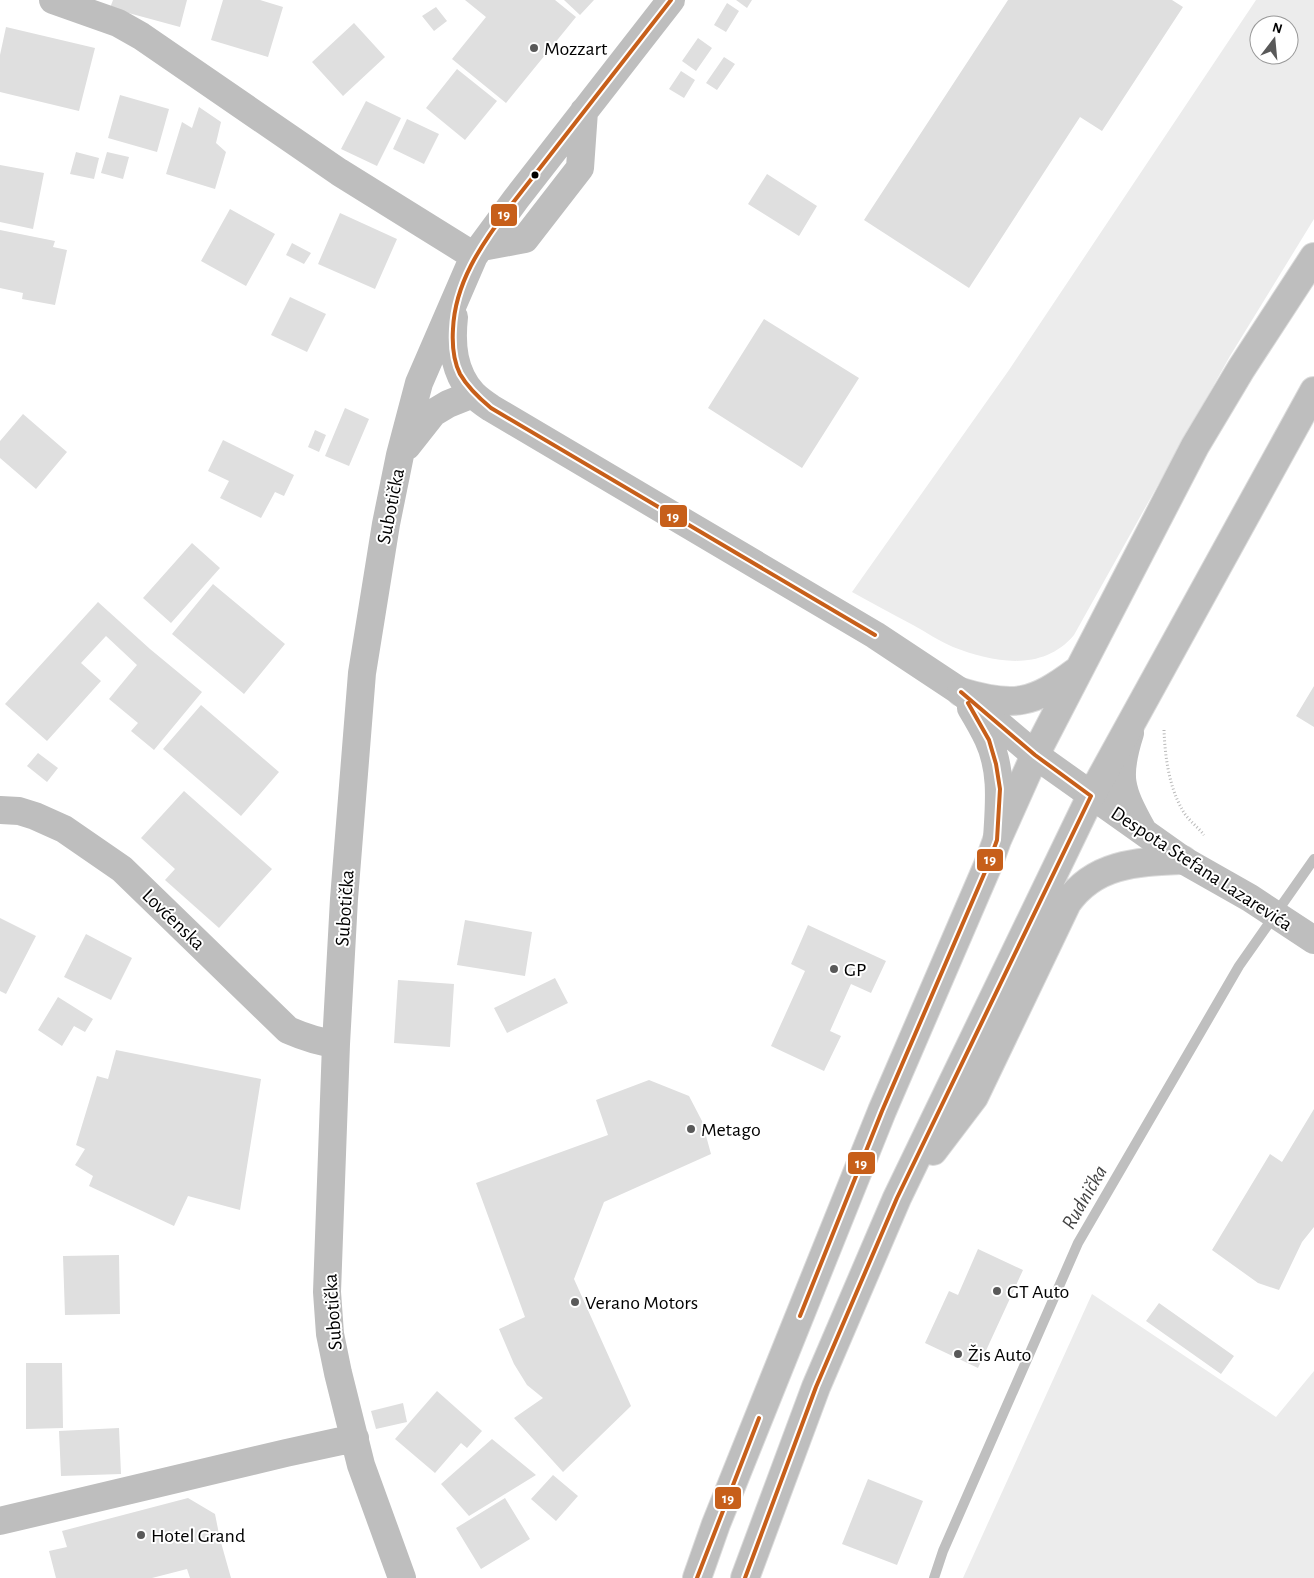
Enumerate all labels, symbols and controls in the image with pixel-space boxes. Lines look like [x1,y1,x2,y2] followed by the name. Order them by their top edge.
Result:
[1249,15,1299,65] north arrow
[1271,20,1284,37] text: N
[544,39,608,59] place label: Mozzart
[528,42,540,54] marker: Mozzart
[530,170,540,180] unlabelled marker
[490,203,518,227] line badge: 19
[498,208,510,222] text: 19
[374,467,408,546] street label: Subotička
[659,504,688,528] line badge: 19
[667,510,679,524] text: 19
[1107,803,1296,935] street label: Despota Stefana Lazarevića
[976,848,1004,872] line badge: 19
[984,853,996,867] text: 19
[332,869,358,947] street label: Subotička
[138,885,208,954] street label: Lovćenska
[844,960,866,980] place label: GP
[828,963,840,975] marker: GP
[701,1120,761,1140] place label: Metago
[685,1123,697,1135] marker: Metago
[847,1151,876,1175] line badge: 19
[855,1157,867,1171] text: 19
[1058,1162,1111,1233] water label: Rudnička
[320,1273,346,1351] street label: Subotička
[1007,1282,1069,1302] place label: GT Auto
[991,1285,1003,1297] marker: GT Auto
[585,1293,698,1313] place label: Verano Motors
[569,1296,581,1308] marker: Verano Motors
[968,1344,1031,1365] place label: Žis Auto
[952,1348,964,1360] marker: Žis Auto
[714,1486,742,1510] line badge: 19
[722,1492,734,1506] text: 19
[151,1526,245,1546] place label: Hotel Grand
[135,1529,147,1541] marker: Hotel Grand

